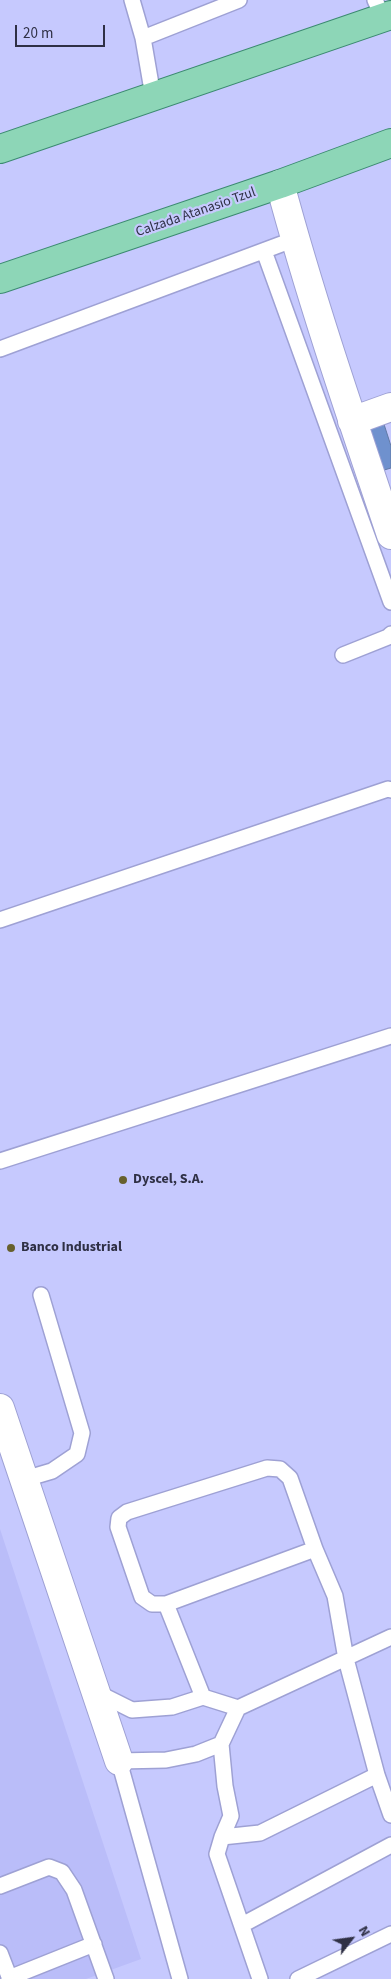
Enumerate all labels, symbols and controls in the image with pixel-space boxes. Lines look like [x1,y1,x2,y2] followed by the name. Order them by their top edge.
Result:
[18,15,108,47] scale bar
[23,23,53,44] text: 20 m
[134,185,258,241] street label: Calzada Atanasio Tzul
[133,1172,204,1188] place label: Dyscel, S.A.
[117,1174,129,1186] marker: Dyscel, S.A.
[21,1240,122,1256] place label: Banco Industrial
[5,1242,17,1254] marker: Banco Industrial
[326,1914,376,1964] north arrow
[353,1922,375,1941] text: N

